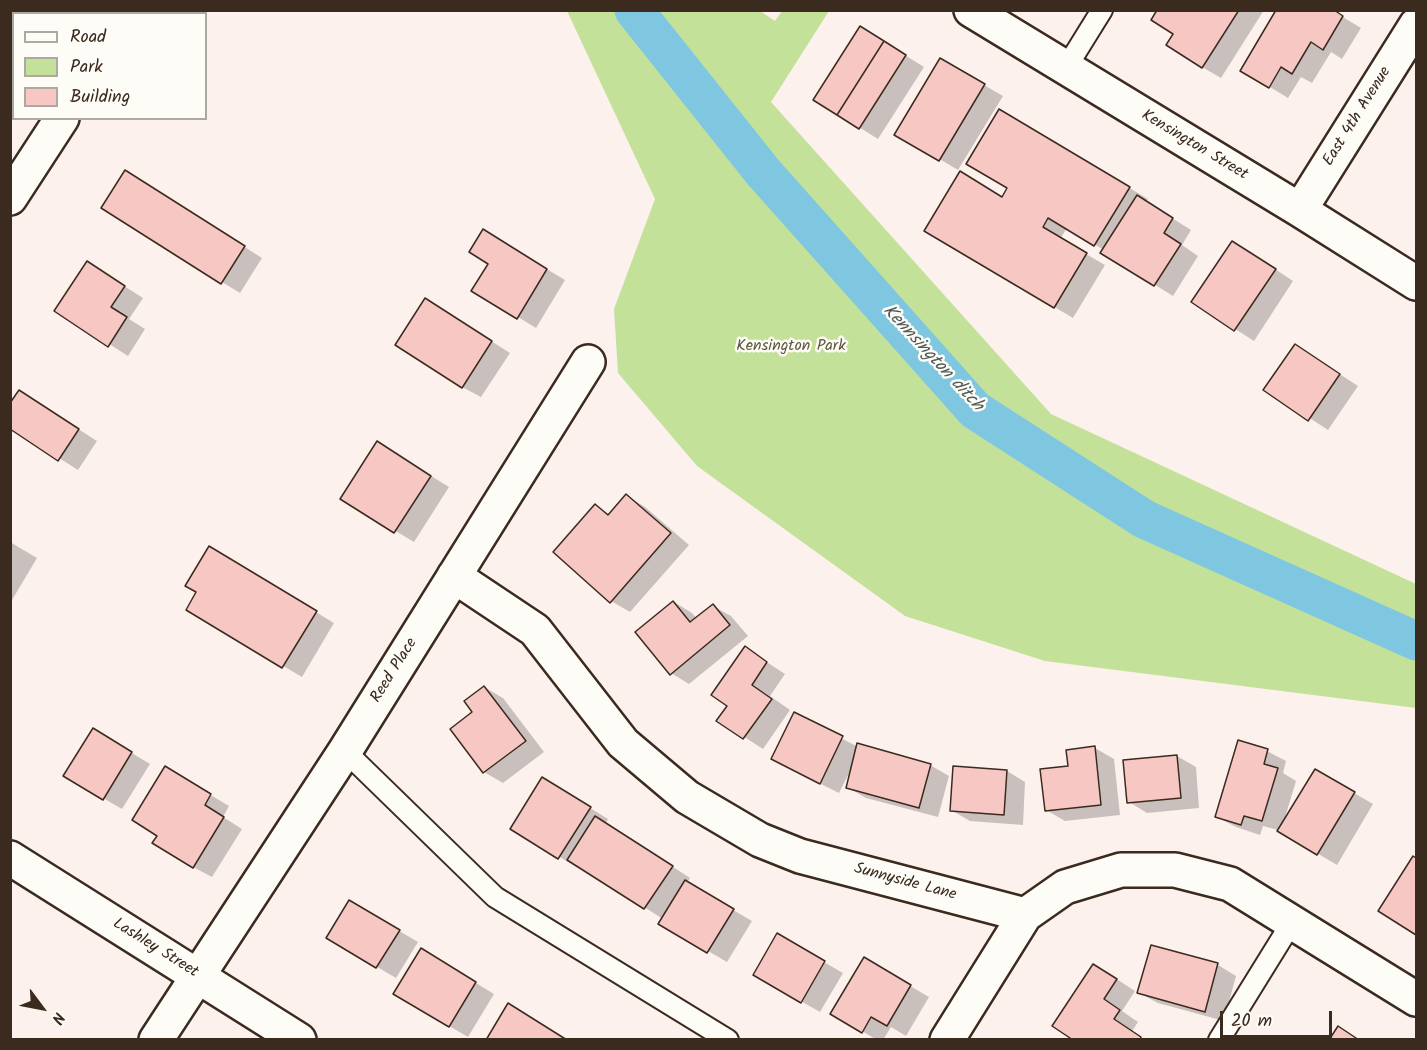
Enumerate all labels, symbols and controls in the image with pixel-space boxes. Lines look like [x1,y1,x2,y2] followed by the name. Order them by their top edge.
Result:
[12,12,207,120] legend
[70,23,106,52] text: Road
[70,53,103,82] text: Park
[1320,64,1396,170] street label: East 4th Avenue
[70,83,130,112] text: Building
[1137,107,1251,185] street label: Kensington Street
[877,301,987,417] water label: Kennsington ditch
[736,337,846,357] park label: Kensington Park
[368,635,422,707] street label: Reed Place
[852,860,958,906] street label: Sunnyside Lane
[109,915,201,983] street label: Lashley Street
[12,978,72,1038] north arrow
[1223,999,1336,1037] scale bar
[44,1007,71,1029] text: N
[1231,1007,1272,1036] text: 20 m

